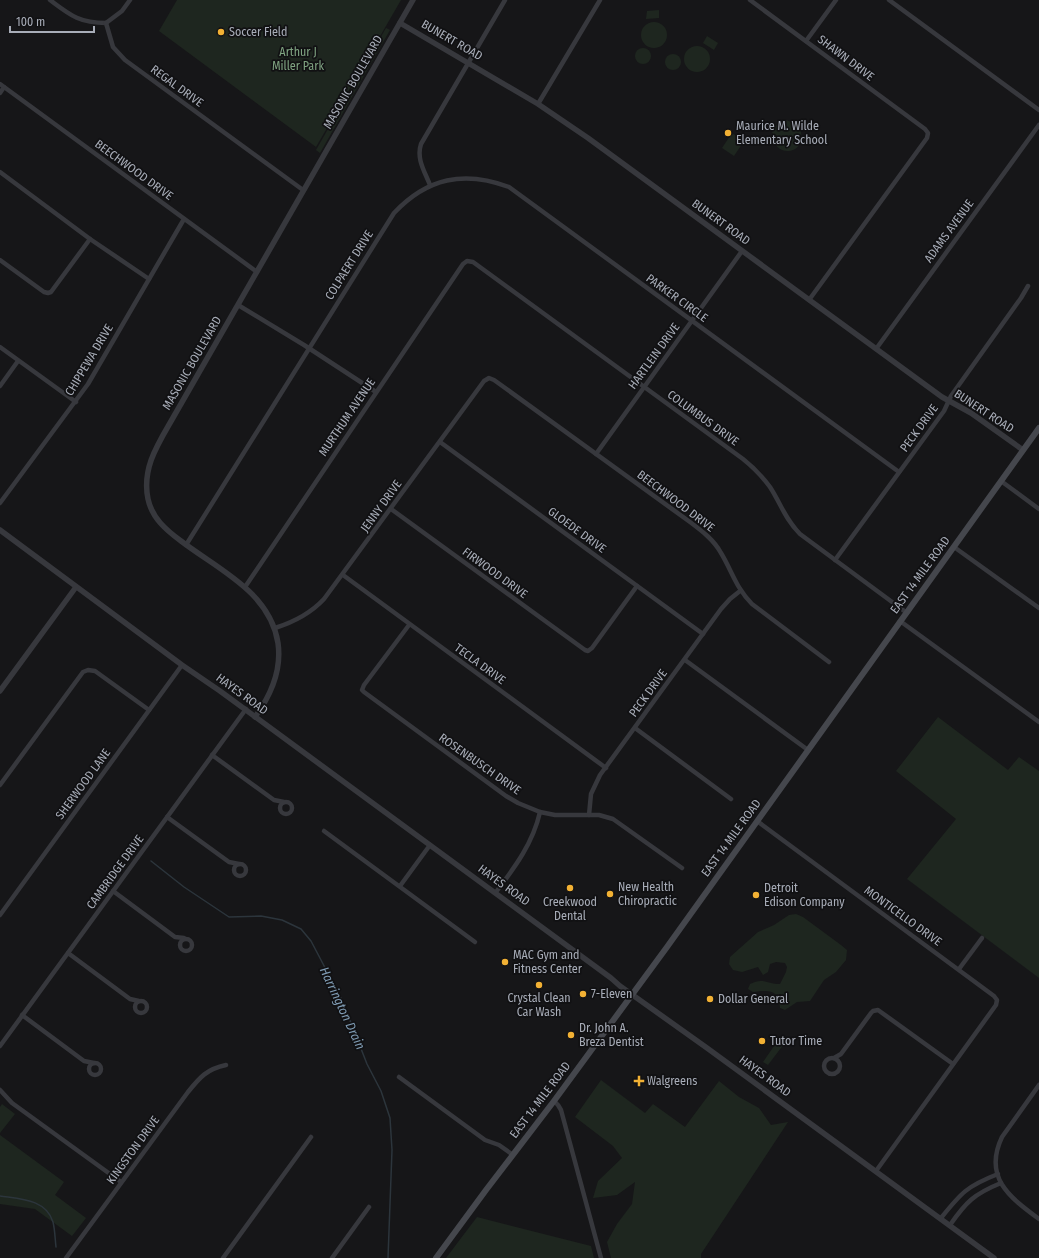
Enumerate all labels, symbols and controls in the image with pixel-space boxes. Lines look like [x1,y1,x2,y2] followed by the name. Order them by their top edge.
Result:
[10,8,94,34] scale bar
[16,15,45,29] text: 100 m
[419,17,485,63] street label: BUNERT ROAD
[229,25,287,39] place label: Soccer Field
[216,27,226,37] marker: Soccer Field
[815,32,877,84] street label: SHAWN DRIVE
[321,33,385,131] street label: MASONIC BOULEVARD
[272,45,324,73] park label: Arthur J Miller Park
[148,62,206,110] street label: REGAL DRIVE
[736,119,827,147] place label: Maurice M. Wilde Elementary School
[723,128,733,138] marker: Maurice M. Wilde Elementary School
[92,137,176,203] street label: BEECHWOOD DRIVE
[689,196,753,248] street label: BUNERT ROAD
[921,196,977,265] street label: ADAMS AVENUE
[322,227,376,302] street label: COLPAERT DRIVE
[644,271,711,325] street label: PARKER CIRCLE
[160,314,224,412] street label: MASONIC BOULEVARD
[625,320,683,392] street label: HARTLEIN DRIVE
[62,321,116,398] street label: CHIPPEWA DRIVE
[316,375,378,459] street label: MURTHUM AVENUE
[665,387,742,449] street label: COLUMBUS DRIVE
[952,387,1016,435] street label: BUNERT ROAD
[897,401,941,455] street label: PECK DRIVE
[635,467,718,535] street label: BEECHWOOD DRIVE
[358,477,405,535] street label: JENNY DRIVE
[545,504,609,556] street label: GLOEDE DRIVE
[887,534,953,616] street label: EAST 14 MILE ROAD
[460,545,531,602] street label: FIRWOOD DRIVE
[452,641,509,688] street label: TECLA DRIVE
[626,666,670,720] street label: PECK DRIVE
[213,671,271,717] street label: HAYES ROAD
[436,730,524,798] street label: ROSENBUSCH DRIVE
[53,746,114,822] street label: SHERWOOD LANE
[698,797,764,879] street label: EAST 14 MILE ROAD
[84,832,147,912] street label: CAMBRIDGE DRIVE
[475,862,533,908] street label: HAYES ROAD
[618,880,677,908] place label: New Health Chiropractic
[764,881,845,909] place label: Detroit Edison Company
[565,883,575,893] marker: Creekwood Dental
[861,883,945,949] street label: MONTICELLO DRIVE
[605,889,615,899] marker: New Health Chiropractic
[751,890,761,900] marker: Detroit Edison Company
[543,895,597,923] place label: Creekwood Dental
[513,948,583,976] place label: MAC Gym and Fitness Center
[500,957,510,967] marker: MAC Gym and Fitness Center
[317,964,368,1052] water label: Harrington Drain
[534,980,544,990] marker: Crystal Clean Car Wash
[591,987,632,1001] place label: 7-Eleven
[578,989,588,999] marker: 7-Eleven
[507,991,571,1019] place label: Crystal Clean Car Wash
[718,992,788,1006] place label: Dollar General
[705,994,715,1004] marker: Dollar General
[579,1021,644,1049] place label: Dr. John A. Breza Dentist
[566,1030,576,1040] marker: Dr. John A. Breza Dentist
[770,1034,822,1048] place label: Tutor Time
[757,1036,767,1046] marker: Tutor Time
[736,1053,794,1099] street label: HAYES ROAD
[507,1059,573,1141] street label: EAST 14 MILE ROAD
[647,1074,697,1088] place label: Walgreens
[634,1076,644,1086] marker: Walgreens
[104,1113,163,1187] street label: KINGSTON DRIVE

